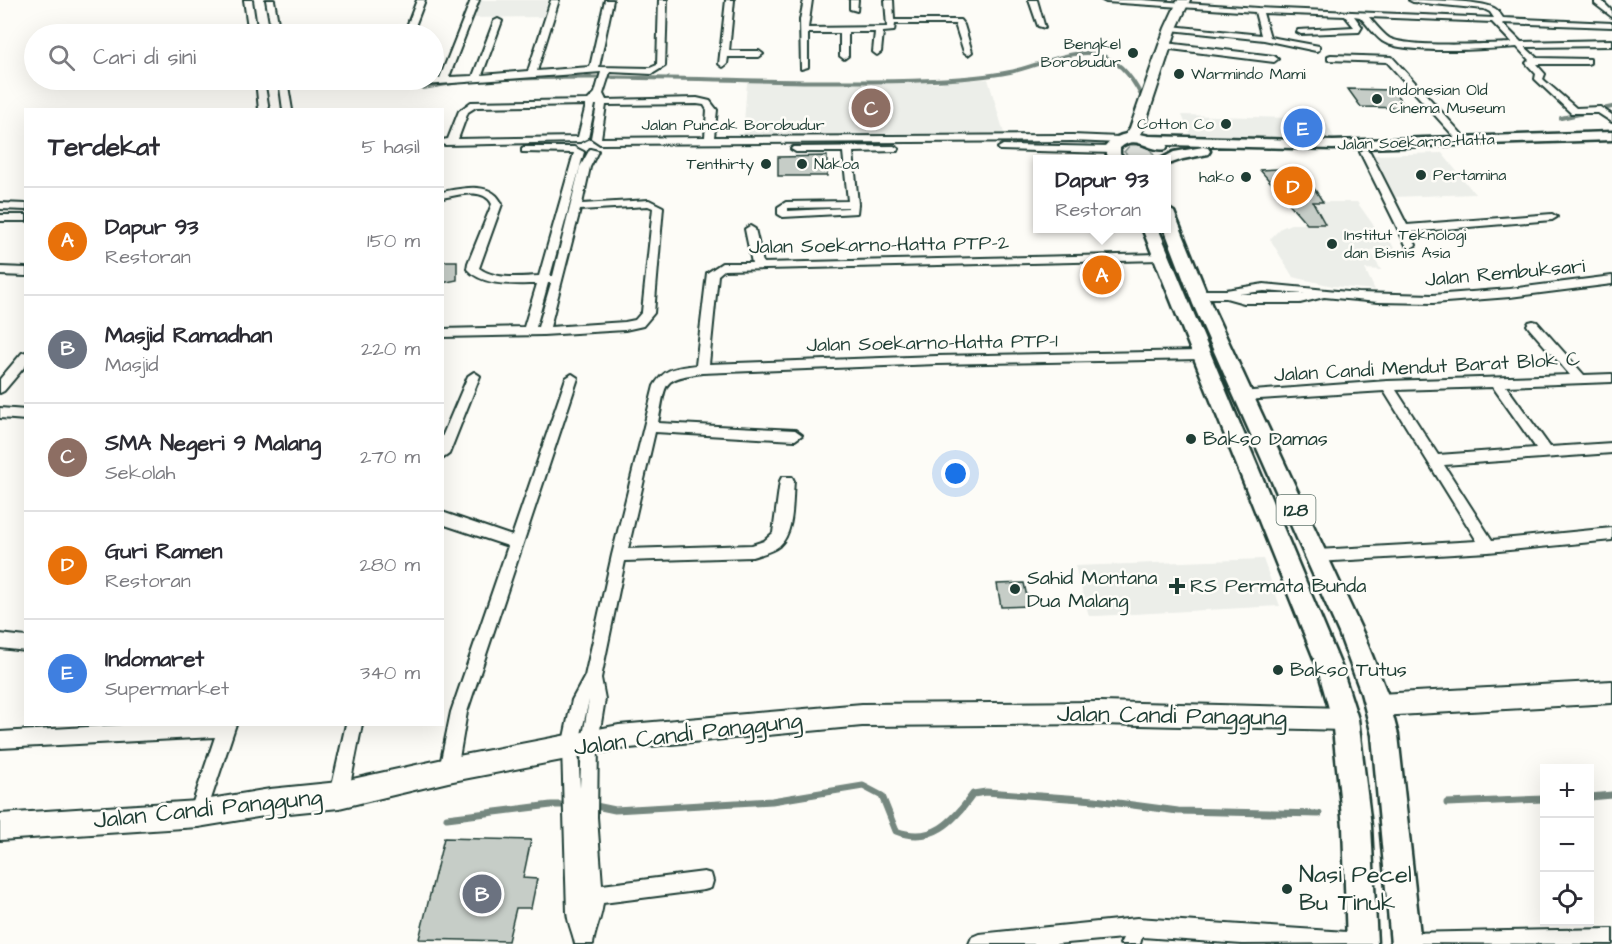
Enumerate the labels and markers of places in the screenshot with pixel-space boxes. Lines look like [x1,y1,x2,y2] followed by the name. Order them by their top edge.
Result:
[1041,33,1121,73] place label: Bengkel Borobudur
[1126,46,1140,60] marker: Bengkel Borobudur
[1191,63,1306,85] place label: Warmindo Mami
[1172,67,1186,81] marker: Warmindo Mami
[1389,79,1506,119] place label: Indonesian Old Cinema Museum
[852,86,890,130] pin: C
[1370,92,1384,106] marker: Indonesian Old Cinema Museum
[1284,106,1322,150] pin: E
[1137,113,1214,135] place label: Cotton Co
[1219,117,1233,131] marker: Cotton Co
[686,153,754,176] place label: Tenthirty
[814,153,859,175] place label: Nakoa
[759,157,773,171] marker: Tenthirty
[795,157,809,171] marker: Nakoa
[1274,164,1312,208] pin: D
[1433,164,1506,186] place label: Pertamina
[1199,166,1234,188] place label: hako
[1414,168,1428,182] marker: Pertamina
[1239,170,1253,184] marker: hako
[1344,224,1467,264] place label: Institut Teknologi dan Bisnis Asia
[1325,237,1339,251] marker: Institut Teknologi dan Bisnis Asia
[1082,252,1122,298] pin: A
[1203,425,1328,453] place label: Bakso Damas
[1184,432,1198,446] marker: Bakso Damas
[1027,564,1157,616] place label: Sahid Montana Dua Malang
[1190,572,1367,600] place label: RS Permata Bunda
[1168,577,1186,595] marker: RS Permata Bunda
[1008,582,1022,596] marker: Sahid Montana Dua Malang
[1290,656,1407,684] place label: Bakso Tutus
[1271,663,1285,677] marker: Bakso Tutus
[1299,858,1412,920] place label: Nasi Pecel Bu Tinuk
[462,872,502,916] pin: B
[1280,882,1294,896] marker: Nasi Pecel Bu Tinuk

